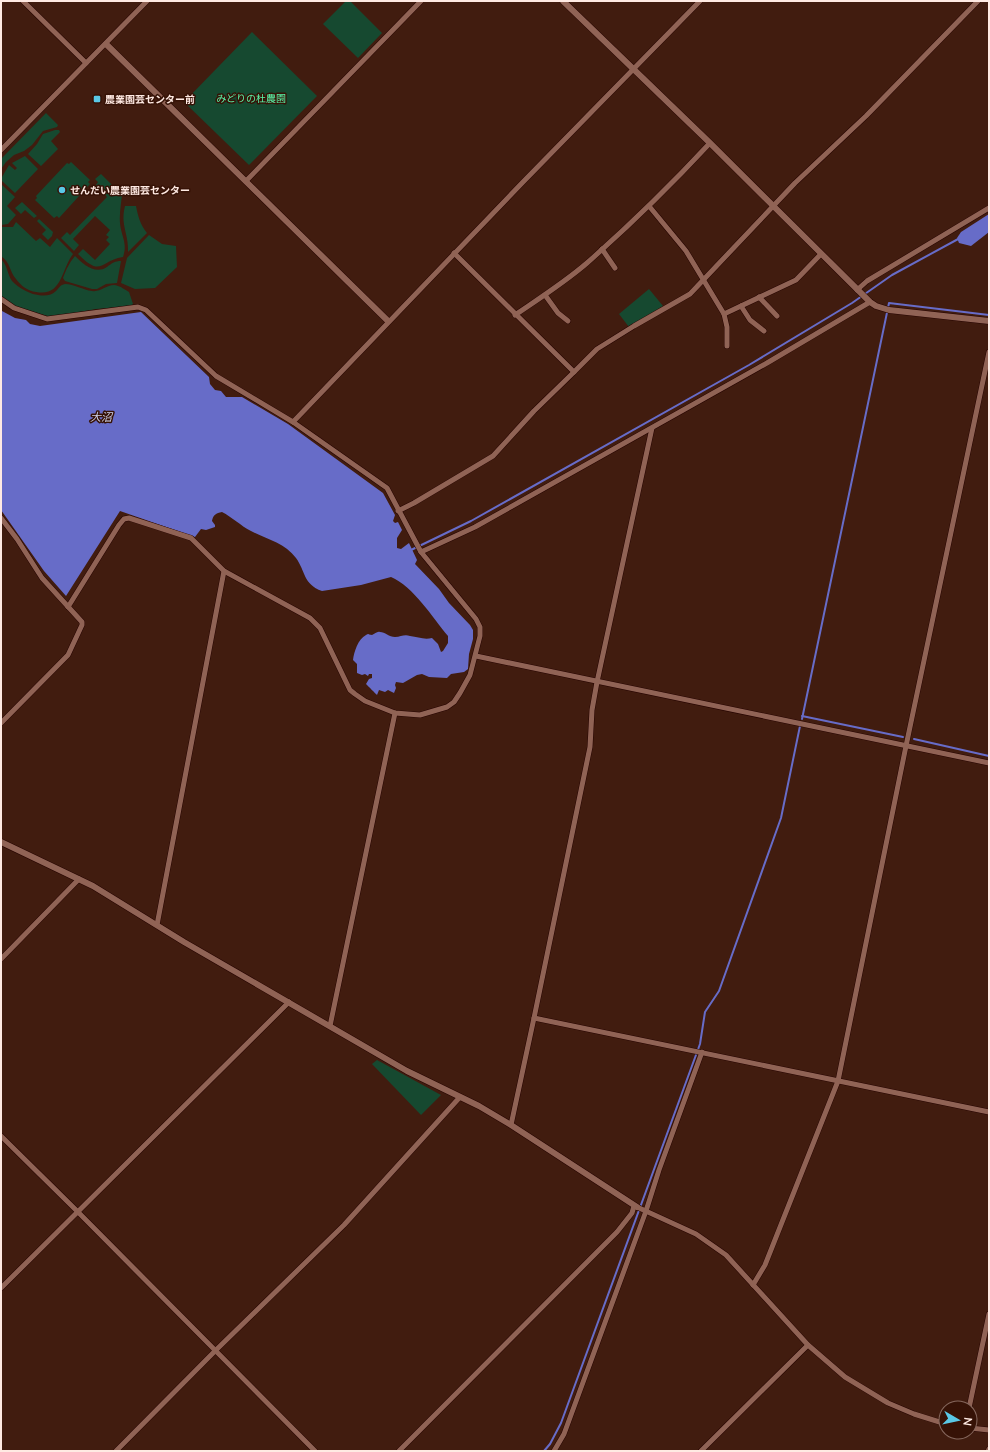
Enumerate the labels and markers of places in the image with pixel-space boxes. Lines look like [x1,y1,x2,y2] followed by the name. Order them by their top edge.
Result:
[105,93,195,105] place label: 農業園芸センター前
[92,94,102,104] marker: 農業園芸センター前
[70,184,190,196] place label: せんだい農業園芸センター
[57,185,67,195] marker: せんだい農業園芸センター

